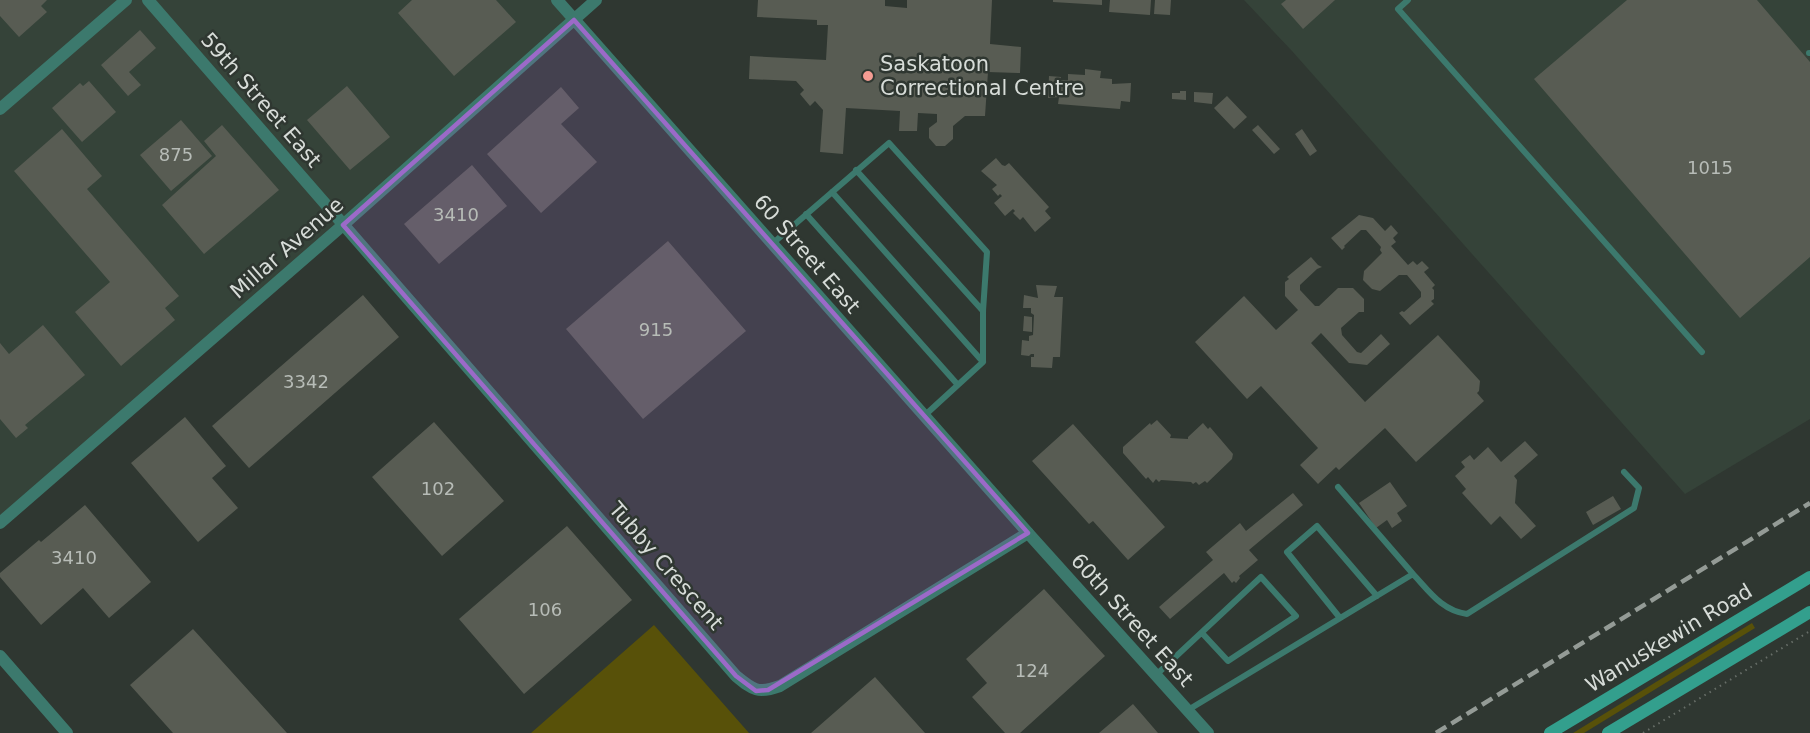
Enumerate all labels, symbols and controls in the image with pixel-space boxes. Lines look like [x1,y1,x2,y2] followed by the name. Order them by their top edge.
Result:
[196,28,326,172] street label: 59th Street East
[880,52,1084,100] place label: Saskatoon Correctional Centre
[861,69,875,83] marker: Saskatoon Correctional Centre
[159,144,193,165] house number: 875
[1687,157,1733,178] house number: 1015
[749,190,865,318] street label: 60 Street East
[226,192,348,304] street label: Millar Avenue
[433,204,479,225] house number: 3410
[639,319,673,340] house number: 915
[283,371,329,392] house number: 3342
[421,478,455,499] house number: 102
[603,496,728,635] street label: Tubby Crescent
[51,547,97,568] house number: 3410
[1066,549,1198,691] street label: 60th Street East
[1581,579,1757,697] street label: Wanuskewin Road
[528,599,562,620] house number: 106
[1015,660,1049,681] house number: 124

